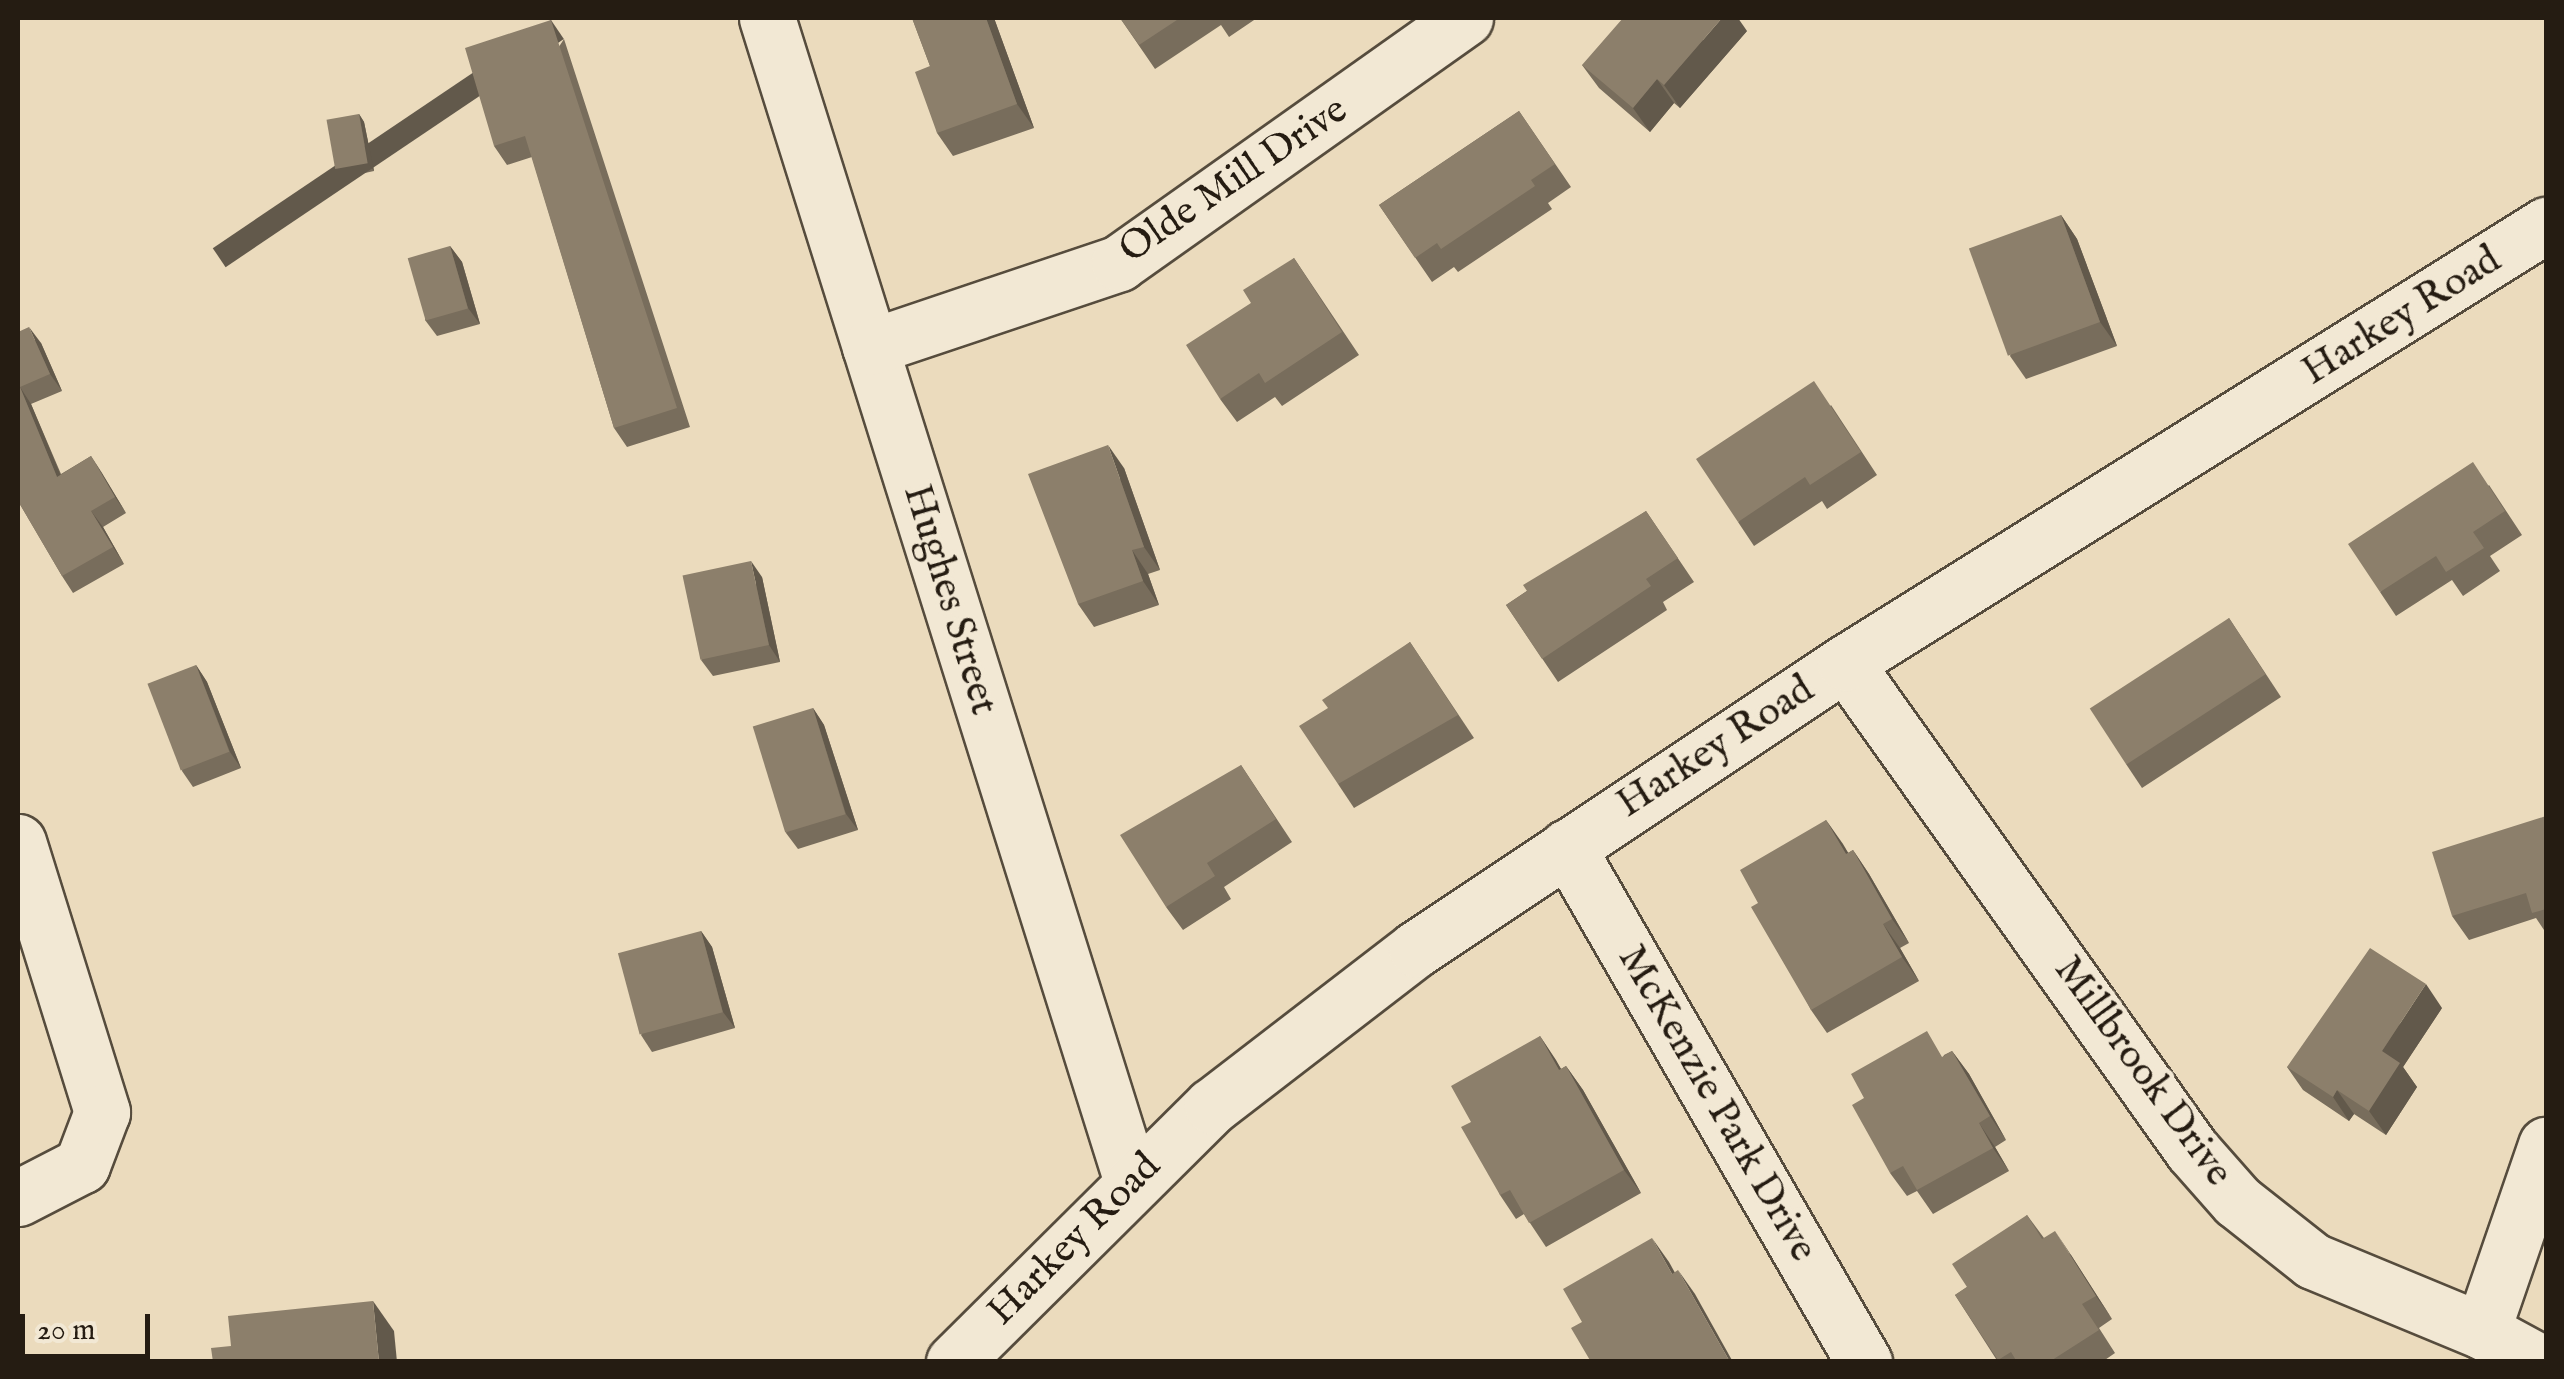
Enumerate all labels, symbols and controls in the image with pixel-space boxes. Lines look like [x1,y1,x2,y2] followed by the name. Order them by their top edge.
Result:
[1111,87,1357,275] street label: Olde Mill Drive
[2294,237,2510,397] street label: Harkey Road
[891,479,1007,721] street label: Hughes Street
[1609,667,1823,829] street label: Harkey Road
[1606,938,1826,1270] street label: McKenzie Park Drive
[2043,948,2241,1196] street label: Millbrook Drive
[979,1144,1171,1336] street label: Harkey Road
[25,1294,155,1356] scale bar
[37,1312,96,1350] text: 20 m

